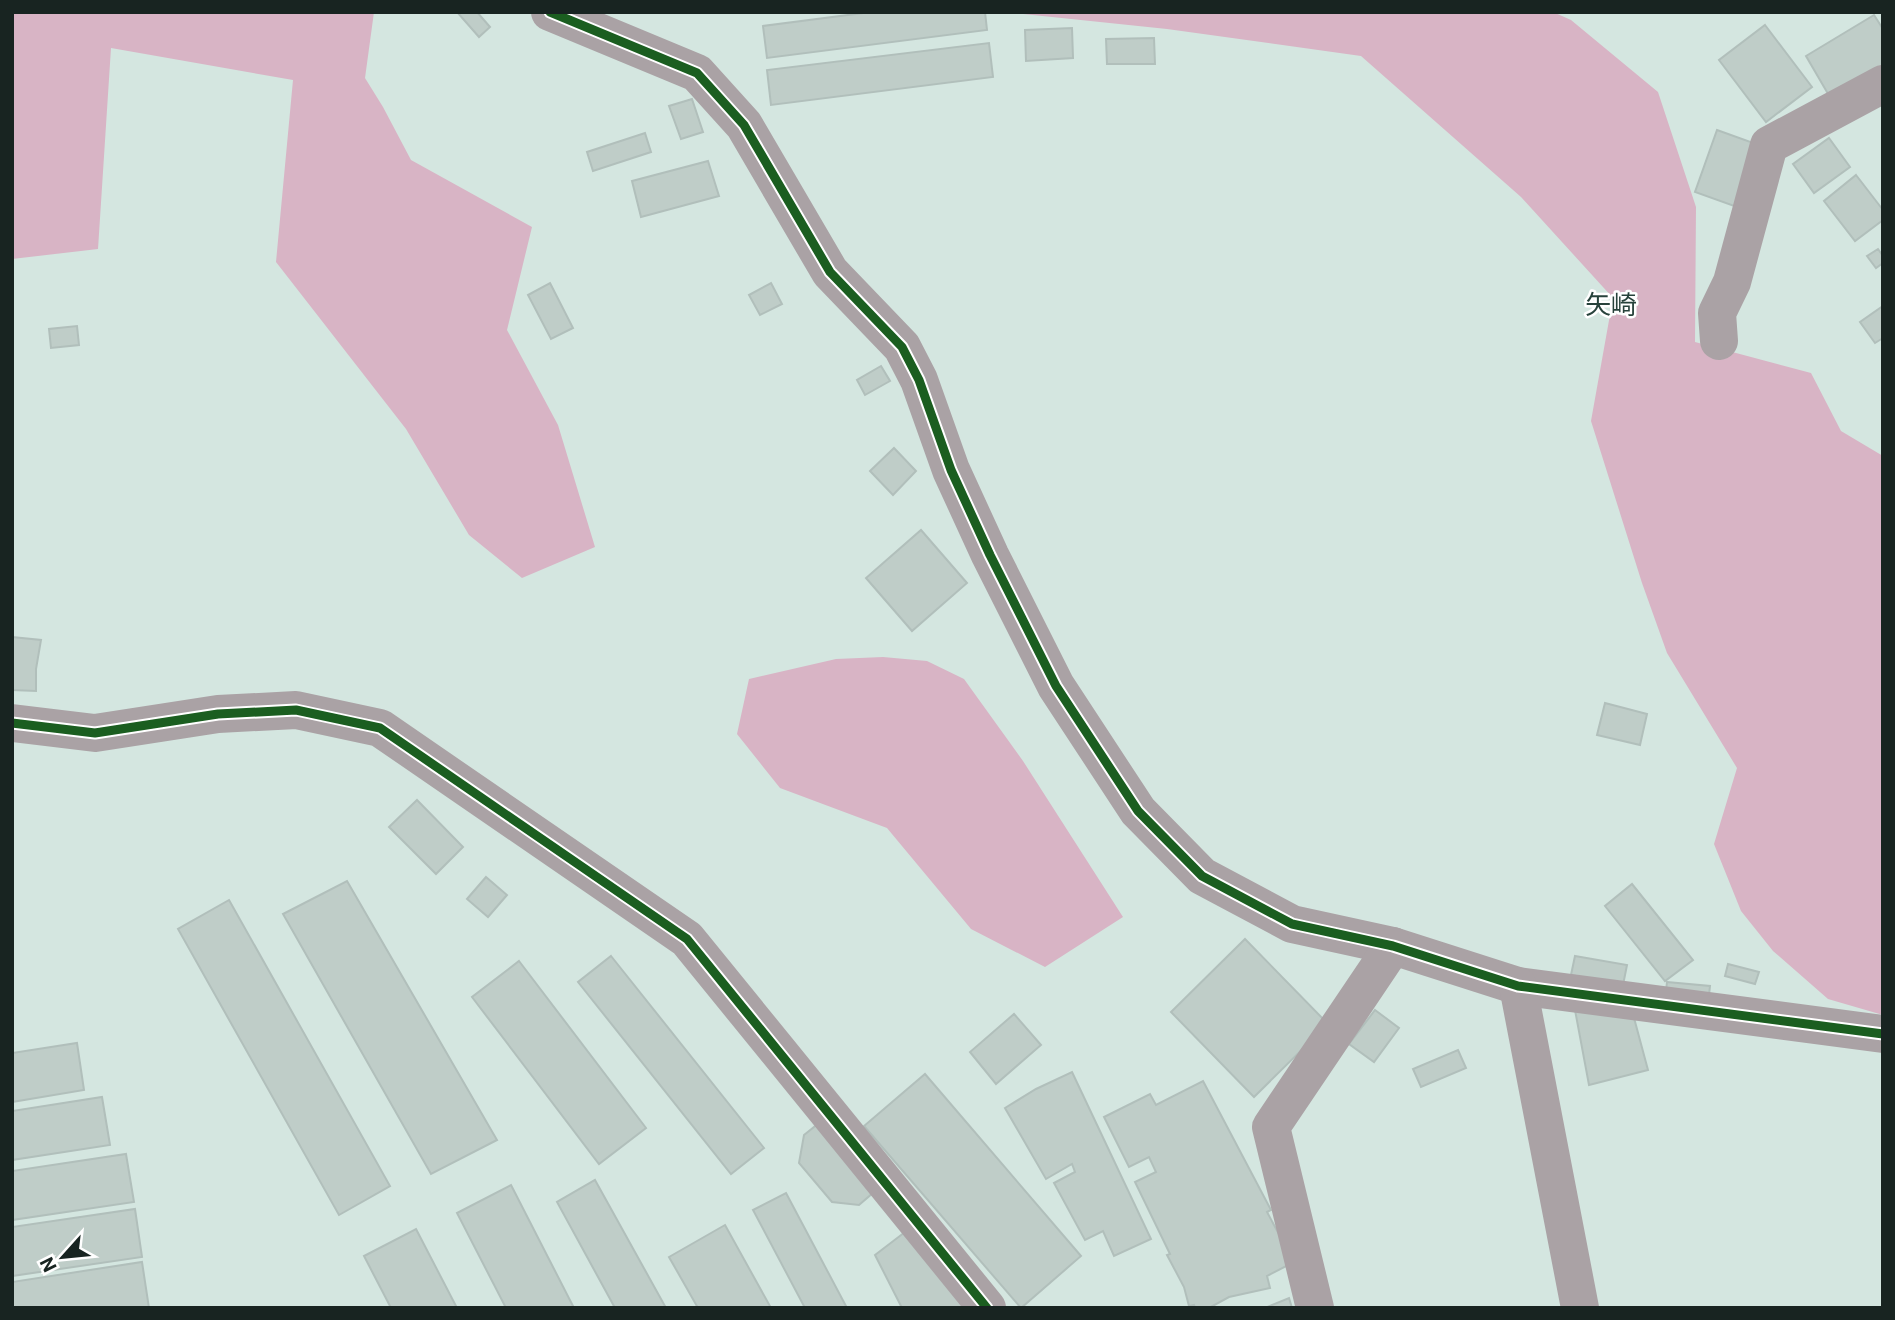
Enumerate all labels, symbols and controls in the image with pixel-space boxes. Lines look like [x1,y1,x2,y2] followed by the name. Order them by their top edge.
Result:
[1585,290,1637,320] district label: 矢崎
[28,1222,98,1292] north arrow
[35,1253,62,1276] text: N

